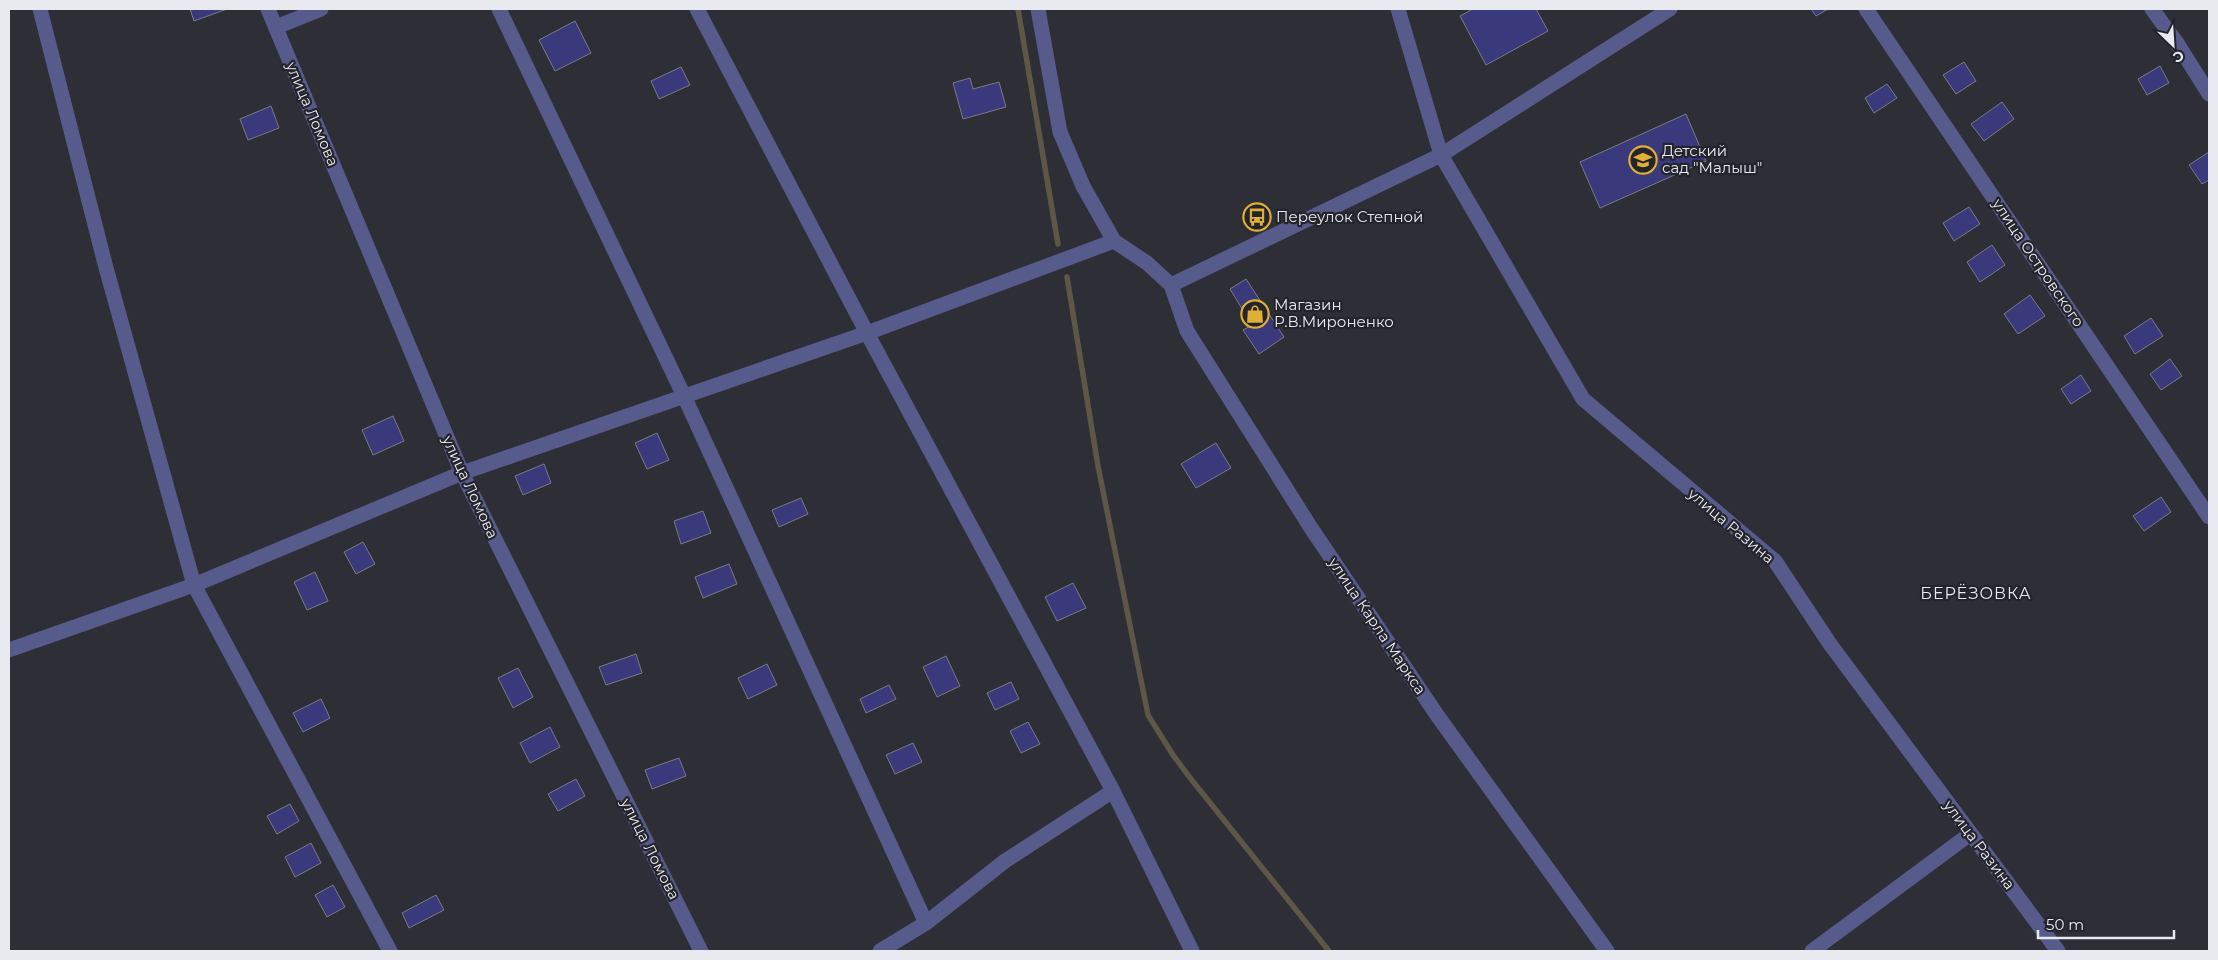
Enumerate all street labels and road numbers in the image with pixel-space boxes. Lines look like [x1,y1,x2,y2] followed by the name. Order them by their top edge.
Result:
[282,58,343,169] street label: улица Ломова
[1988,194,2088,330] street label: улица Островского
[438,431,503,541] street label: улица Ломова
[1683,483,1778,567] street label: улица Разина
[1324,553,1430,698] street label: улица Карла Маркса
[616,794,684,903] street label: улица Ломова
[1939,795,2019,893] street label: улица Разина

